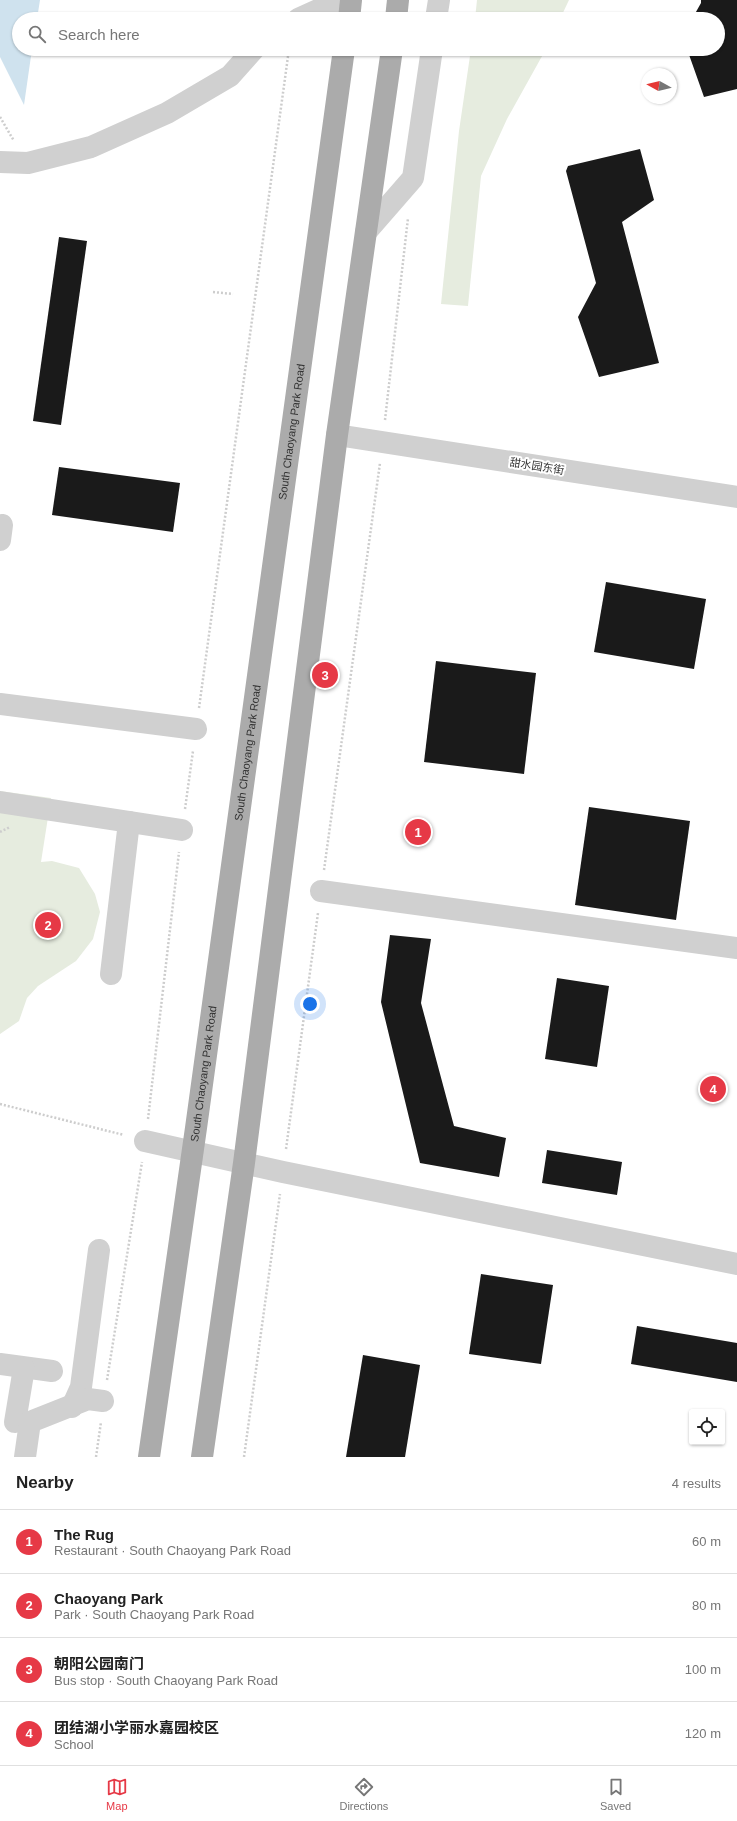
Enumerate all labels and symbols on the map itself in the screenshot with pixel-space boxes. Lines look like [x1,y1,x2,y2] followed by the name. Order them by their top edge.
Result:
[641,68,677,104] north arrow
[276,363,307,501] street label: South Chaoyang Park Road
[509,456,565,476] street label: 甜水园东街
[312,660,338,690] pin: 3
[232,684,263,822] street label: South Chaoyang Park Road
[405,817,431,847] pin: 1
[35,910,61,940] pin: 2
[300,994,320,1014] your location
[188,1005,219,1143] street label: South Chaoyang Park Road
[700,1074,726,1104] pin: 4

